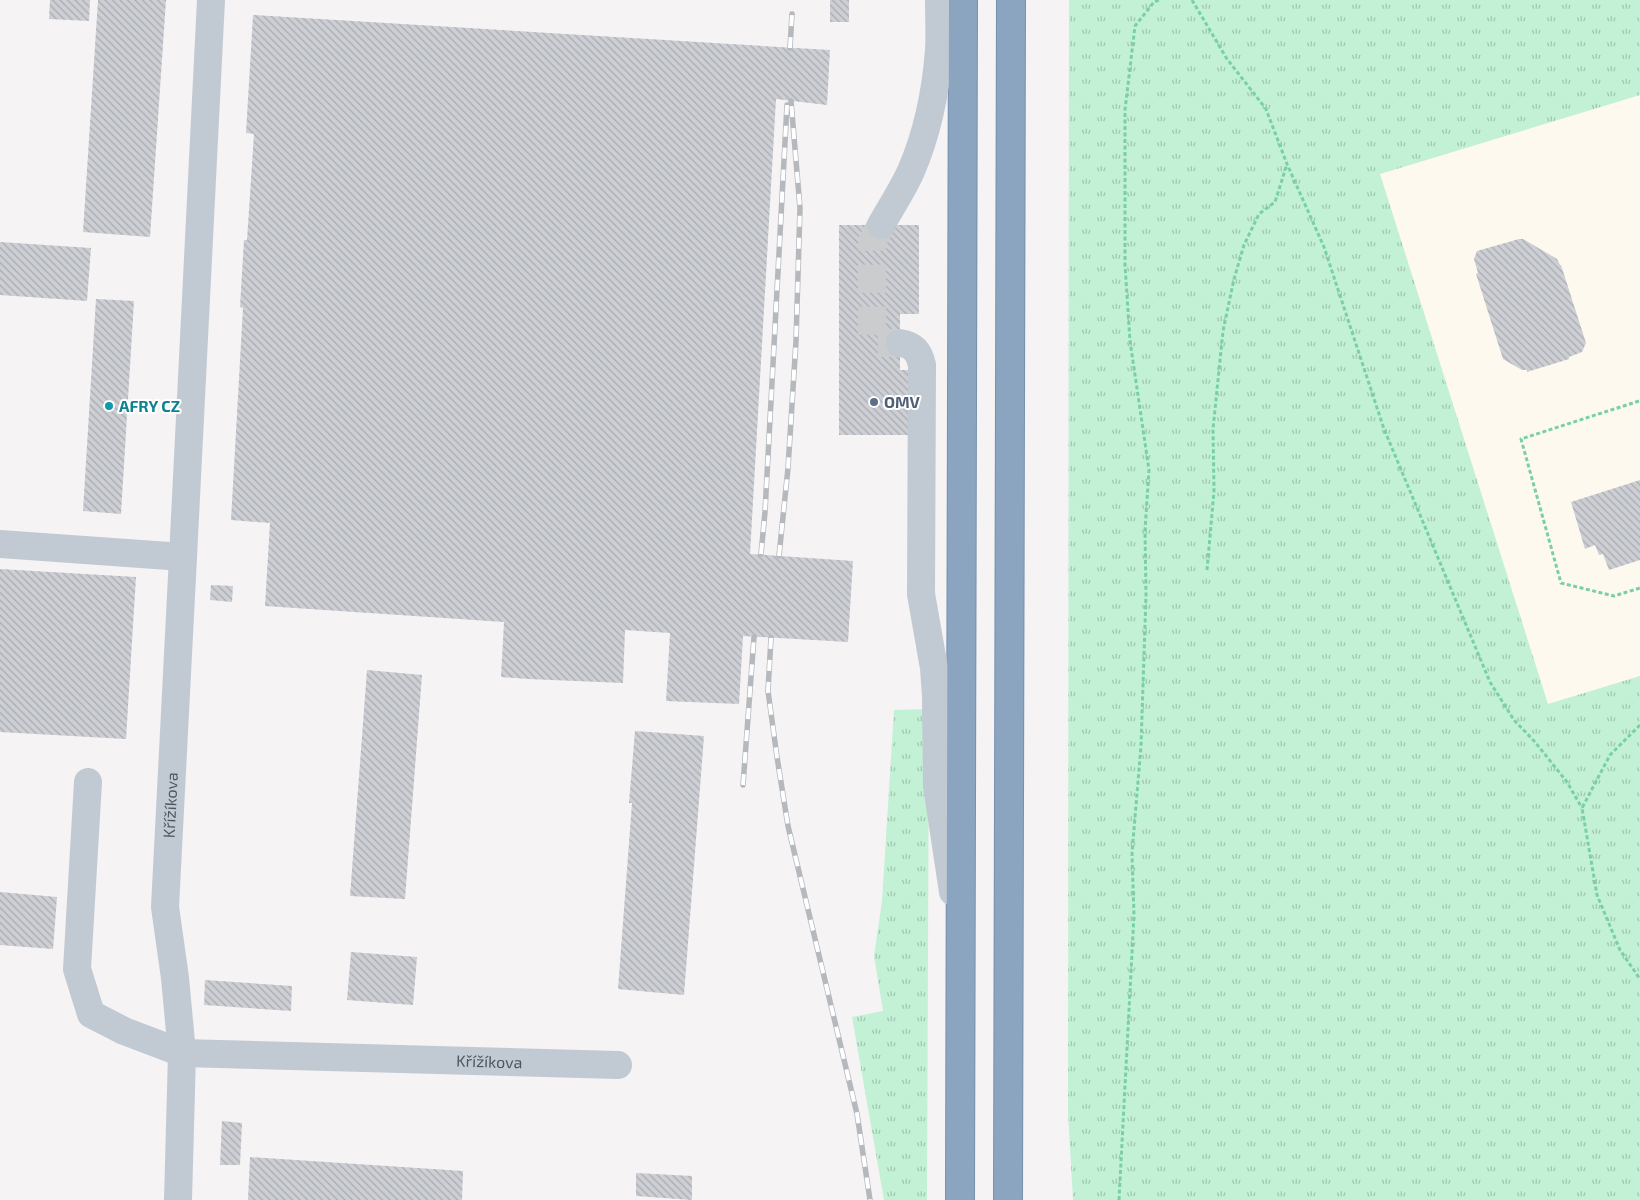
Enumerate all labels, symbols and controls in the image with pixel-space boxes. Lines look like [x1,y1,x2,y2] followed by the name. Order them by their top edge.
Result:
[884,392,921,411] place label: OMV
[119,396,180,415] place label: AFRY CZ
[868,396,880,408] marker: OMV
[103,400,115,412] marker: AFRY CZ
[159,772,181,839] street label: Křížíkova
[456,1051,523,1071] street label: Křížíkova

